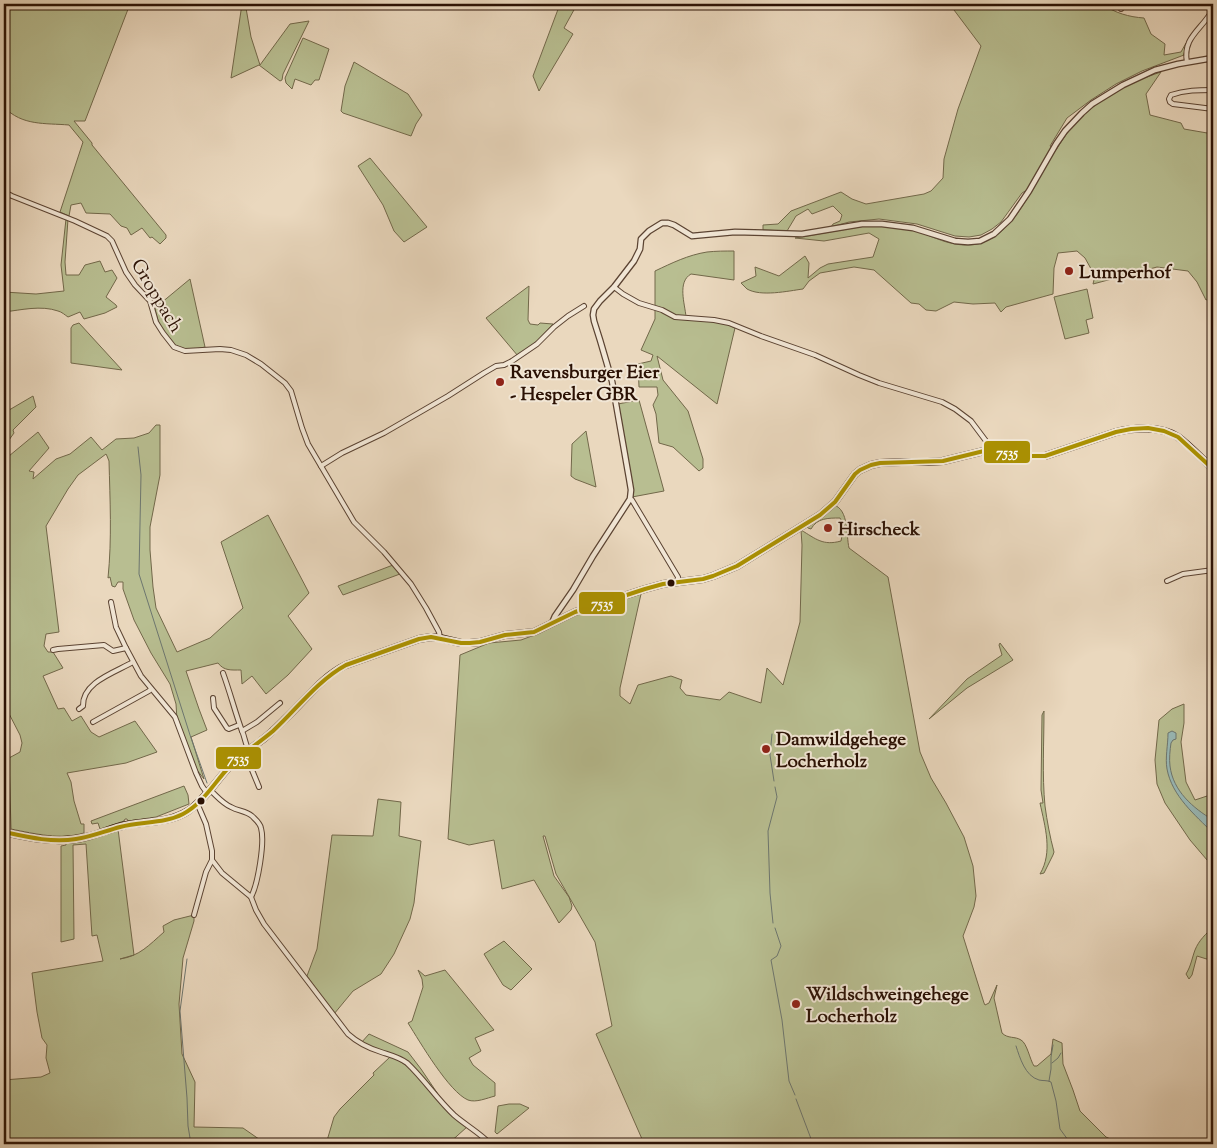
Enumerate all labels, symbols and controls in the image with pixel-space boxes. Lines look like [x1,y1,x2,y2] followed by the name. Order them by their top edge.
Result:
[123,254,189,338] street label: Groppach
[1079,260,1173,287] place label: Lumperhof
[1063,265,1075,277] marker: Lumperhof
[510,360,660,409] place label: Ravensburger Eier - Hespeler GBR
[494,376,506,388] marker: Ravensburger Eier - Hespeler GBR
[983,440,1031,464] line badge: 7535
[996,444,1018,464] text: 7535
[838,517,921,544] place label: Hirscheck
[822,522,834,534] marker: Hirscheck
[666,578,676,588] unlabelled marker
[578,591,626,615] line badge: 7535
[591,595,613,615] text: 7535
[776,727,906,776] place label: Damwildgehege Locherholz
[760,743,772,755] marker: Damwildgehege Locherholz
[215,746,262,770] line badge: 7535
[227,750,249,770] text: 7535
[196,796,206,806] unlabelled marker
[806,982,969,1031] place label: Wildschweingehege Locherholz
[790,998,802,1010] marker: Wildschweingehege Locherholz

